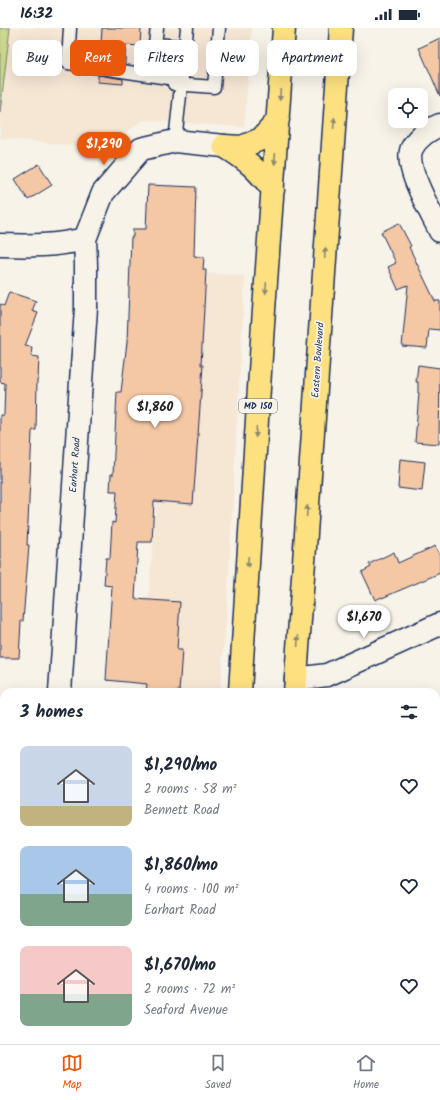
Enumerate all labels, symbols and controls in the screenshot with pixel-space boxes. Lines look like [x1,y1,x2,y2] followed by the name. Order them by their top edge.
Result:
[20,2,53,26] text: 16:32
[12,40,62,76] chip: Buy
[70,40,126,76] chip: Rent
[134,40,198,76] chip: Filters
[206,40,259,76] chip: New
[267,40,357,76] chip: Apartment
[388,88,428,128] map controls
[388,88,428,128] button: locate
[276,89,283,101] one-way arrow
[331,117,338,129] one-way arrow
[71,132,137,166] pin: $1,290
[86,134,122,155] text: $1,290
[272,153,279,165] one-way arrow
[322,247,329,259] one-way arrow
[262,282,269,294] one-way arrow
[307,321,329,398] street label: Eastern Boulevard
[122,395,188,429] pin: $1,860
[137,397,173,418] text: $1,860
[239,399,277,413] road number: MD 150
[253,426,260,438] one-way arrow
[65,436,85,493] street label: Earhart Road
[304,505,311,517] one-way arrow
[245,556,252,568] one-way arrow
[331,605,397,639] pin: $1,670
[347,607,381,628] text: $1,670
[295,635,302,647] one-way arrow
[20,699,83,726] text: 3 homes
[398,701,420,723] icon: filters
[144,752,217,779] text: $1,290/mo
[52,762,100,810] icon: home
[398,775,420,797] icon: heart
[144,779,237,800] text: 2 rooms · 58 m²
[144,800,219,821] text: Bennett Road
[144,852,218,879] text: $1,860/mo
[52,862,100,910] icon: home
[398,875,420,897] icon: heart
[144,879,239,900] text: 4 rooms · 100 m²
[144,900,216,921] text: Earhart Road
[144,952,216,979] text: $1,670/mo
[52,962,100,1010] icon: home
[398,975,420,997] icon: heart
[144,979,235,1000] text: 2 rooms · 72 m²
[144,1000,228,1021] text: Seaford Avenue
[61,1052,83,1094] tab: Map
[205,1052,231,1094] tab: Saved
[353,1052,379,1094] tab: Home

